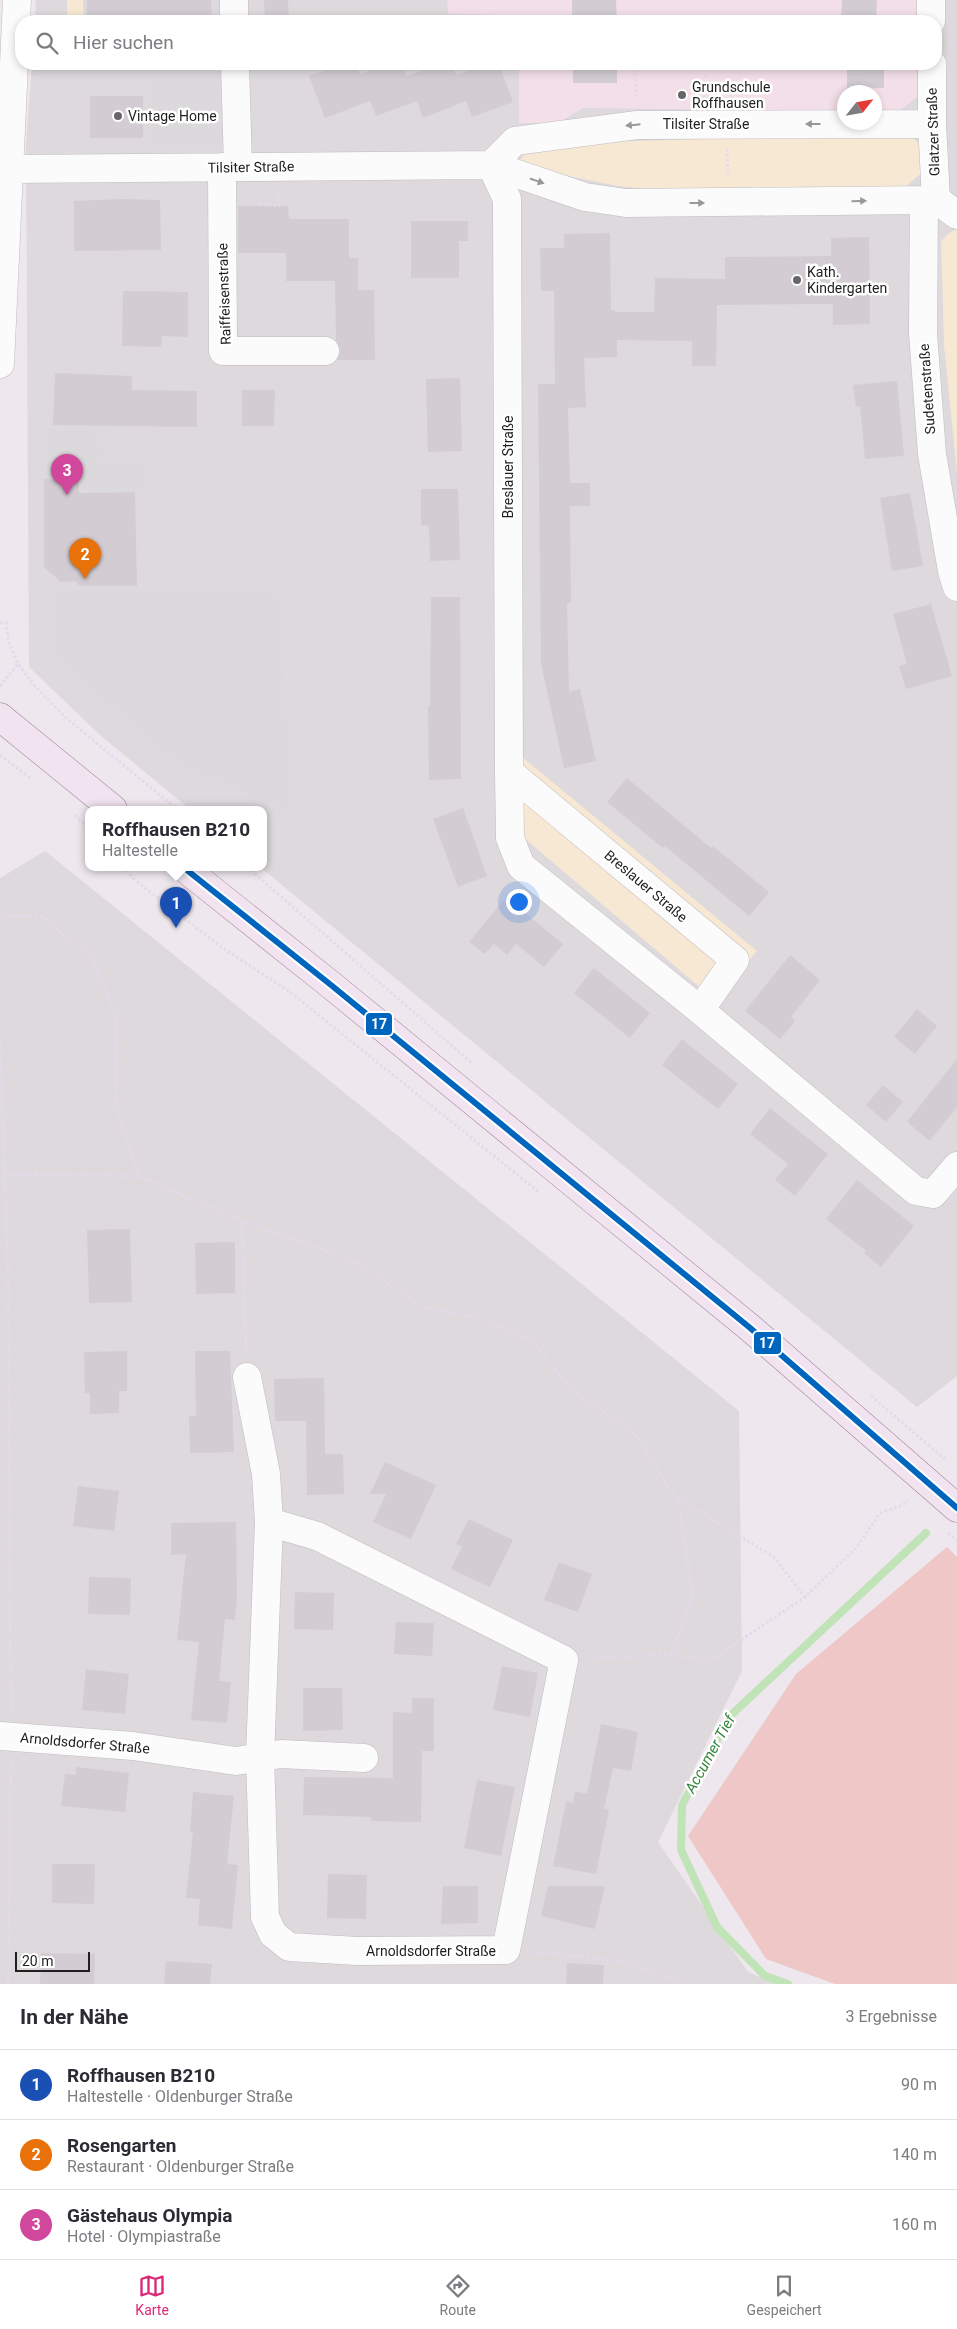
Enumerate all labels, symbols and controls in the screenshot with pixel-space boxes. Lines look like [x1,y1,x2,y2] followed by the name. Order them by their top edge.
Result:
[15,15,942,70] search box
[33,29,61,57] icon: search
[73,31,174,54] text: Hier suchen
[692,79,770,111] place label: Grundschule Roffhausen
[837,85,882,130] north arrow
[923,88,943,176] street label: Glatzer Straße
[676,89,688,101] marker: Grundschule Roffhausen
[128,108,217,124] place label: Vintage Home
[112,110,124,122] marker: Vintage Home
[663,116,749,132] street label: Tilsiter Straße
[805,120,821,128] one-way arrow
[625,121,641,129] one-way arrow
[207,158,295,176] street label: Tilsiter Straße
[530,178,545,185] one-way arrow
[851,197,867,205] one-way arrow
[689,199,705,207] one-way arrow
[214,243,234,345] street label: Raiffeisenstraße
[807,264,887,296] place label: Kath. Kindergarten
[791,274,803,286] marker: Kath. Kindergarten
[916,343,938,435] street label: Sudetenstraße
[500,415,516,519] street label: Breslauer Straße
[51,454,83,495] pin: 3
[69,538,101,579] pin: 2
[85,806,267,871] popup
[102,818,250,841] text: Roffhausen B210
[102,841,178,860] text: Haltestelle
[601,847,691,925] street label: Breslauer Straße
[160,887,192,928] pin: 1
[506,889,532,915] your location
[365,1012,393,1036] line badge: 17
[371,1016,387,1032] text: 17
[753,1331,782,1355] line badge: 17
[759,1335,775,1351] text: 17
[681,1710,740,1797] water label: Accumer Tief
[20,1729,150,1757] street label: Arnoldsdorfer Straße
[366,1943,496,1959] street label: Arnoldsdorfer Straße
[15,1949,90,1972] scale bar
[22,1953,54,1969] text: 20 m
[20,2005,128,2029] text: In der Nähe
[845,2007,937,2026] text: 3 Ergebnisse
[67,2064,215,2087] text: Roffhausen B210
[31,2075,41,2094] text: 1
[901,2075,937,2094] text: 90 m
[67,2087,293,2106] text: Haltestelle · Oldenburger Straße
[67,2134,176,2157] text: Rosengarten
[31,2145,41,2164] text: 2
[892,2145,937,2164] text: 140 m
[67,2157,294,2176] text: Restaurant · Oldenburger Straße
[67,2204,233,2227] text: Gästehaus Olympia
[31,2215,41,2234] text: 3
[892,2215,937,2234] text: 160 m
[67,2227,221,2246] text: Hotel · Olympiastraße
[135,2272,169,2318] tab: Karte
[440,2272,476,2318] tab: Route
[747,2272,822,2318] tab: Gespeichert

